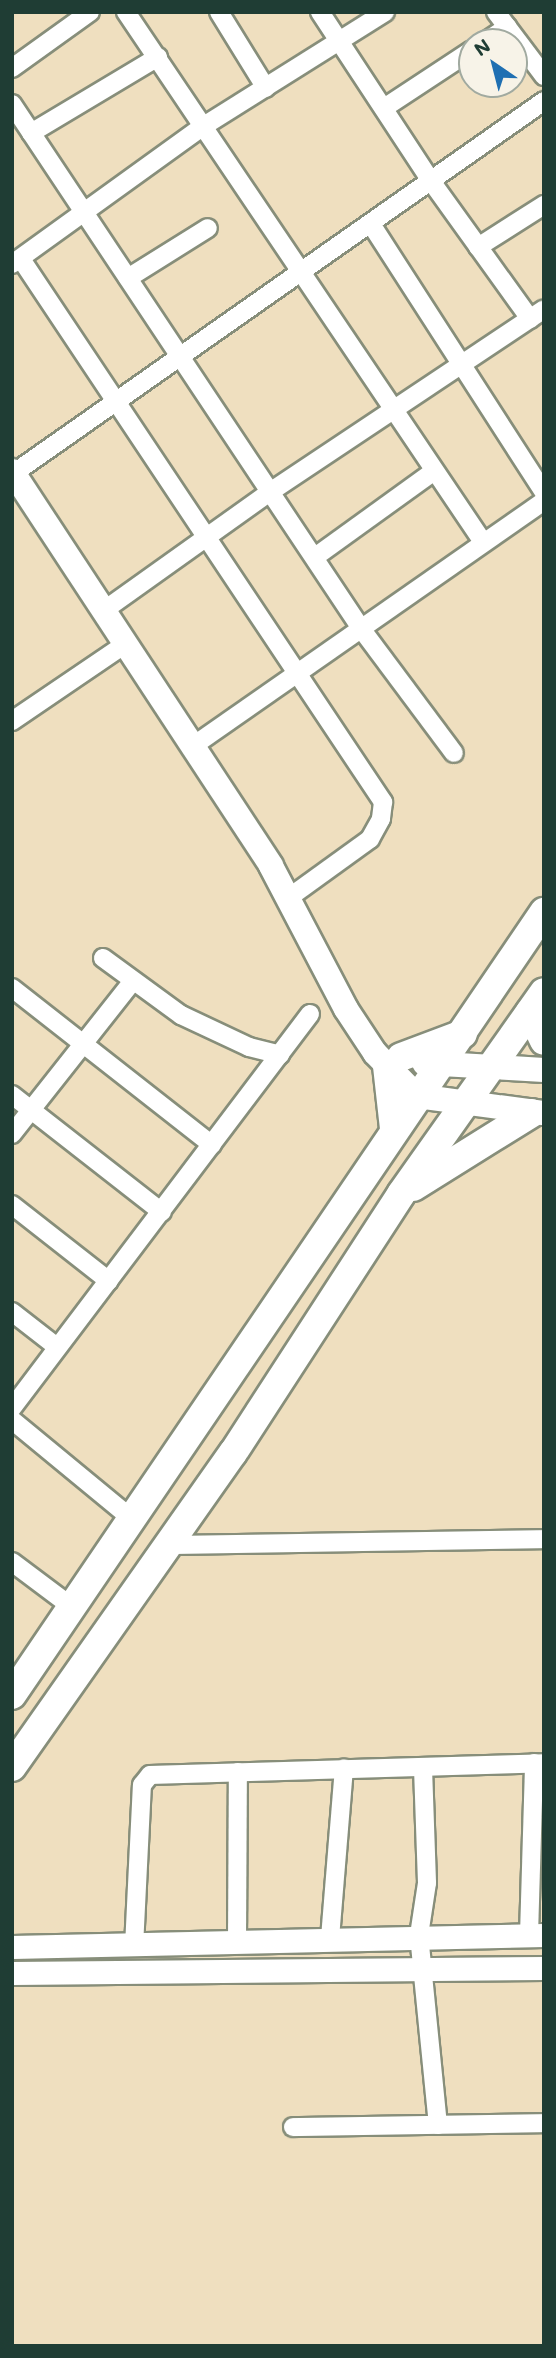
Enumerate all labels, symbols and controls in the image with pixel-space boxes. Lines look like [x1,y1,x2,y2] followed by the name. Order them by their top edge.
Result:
[458,28,528,98] north arrow
[469,33,495,61] text: N

